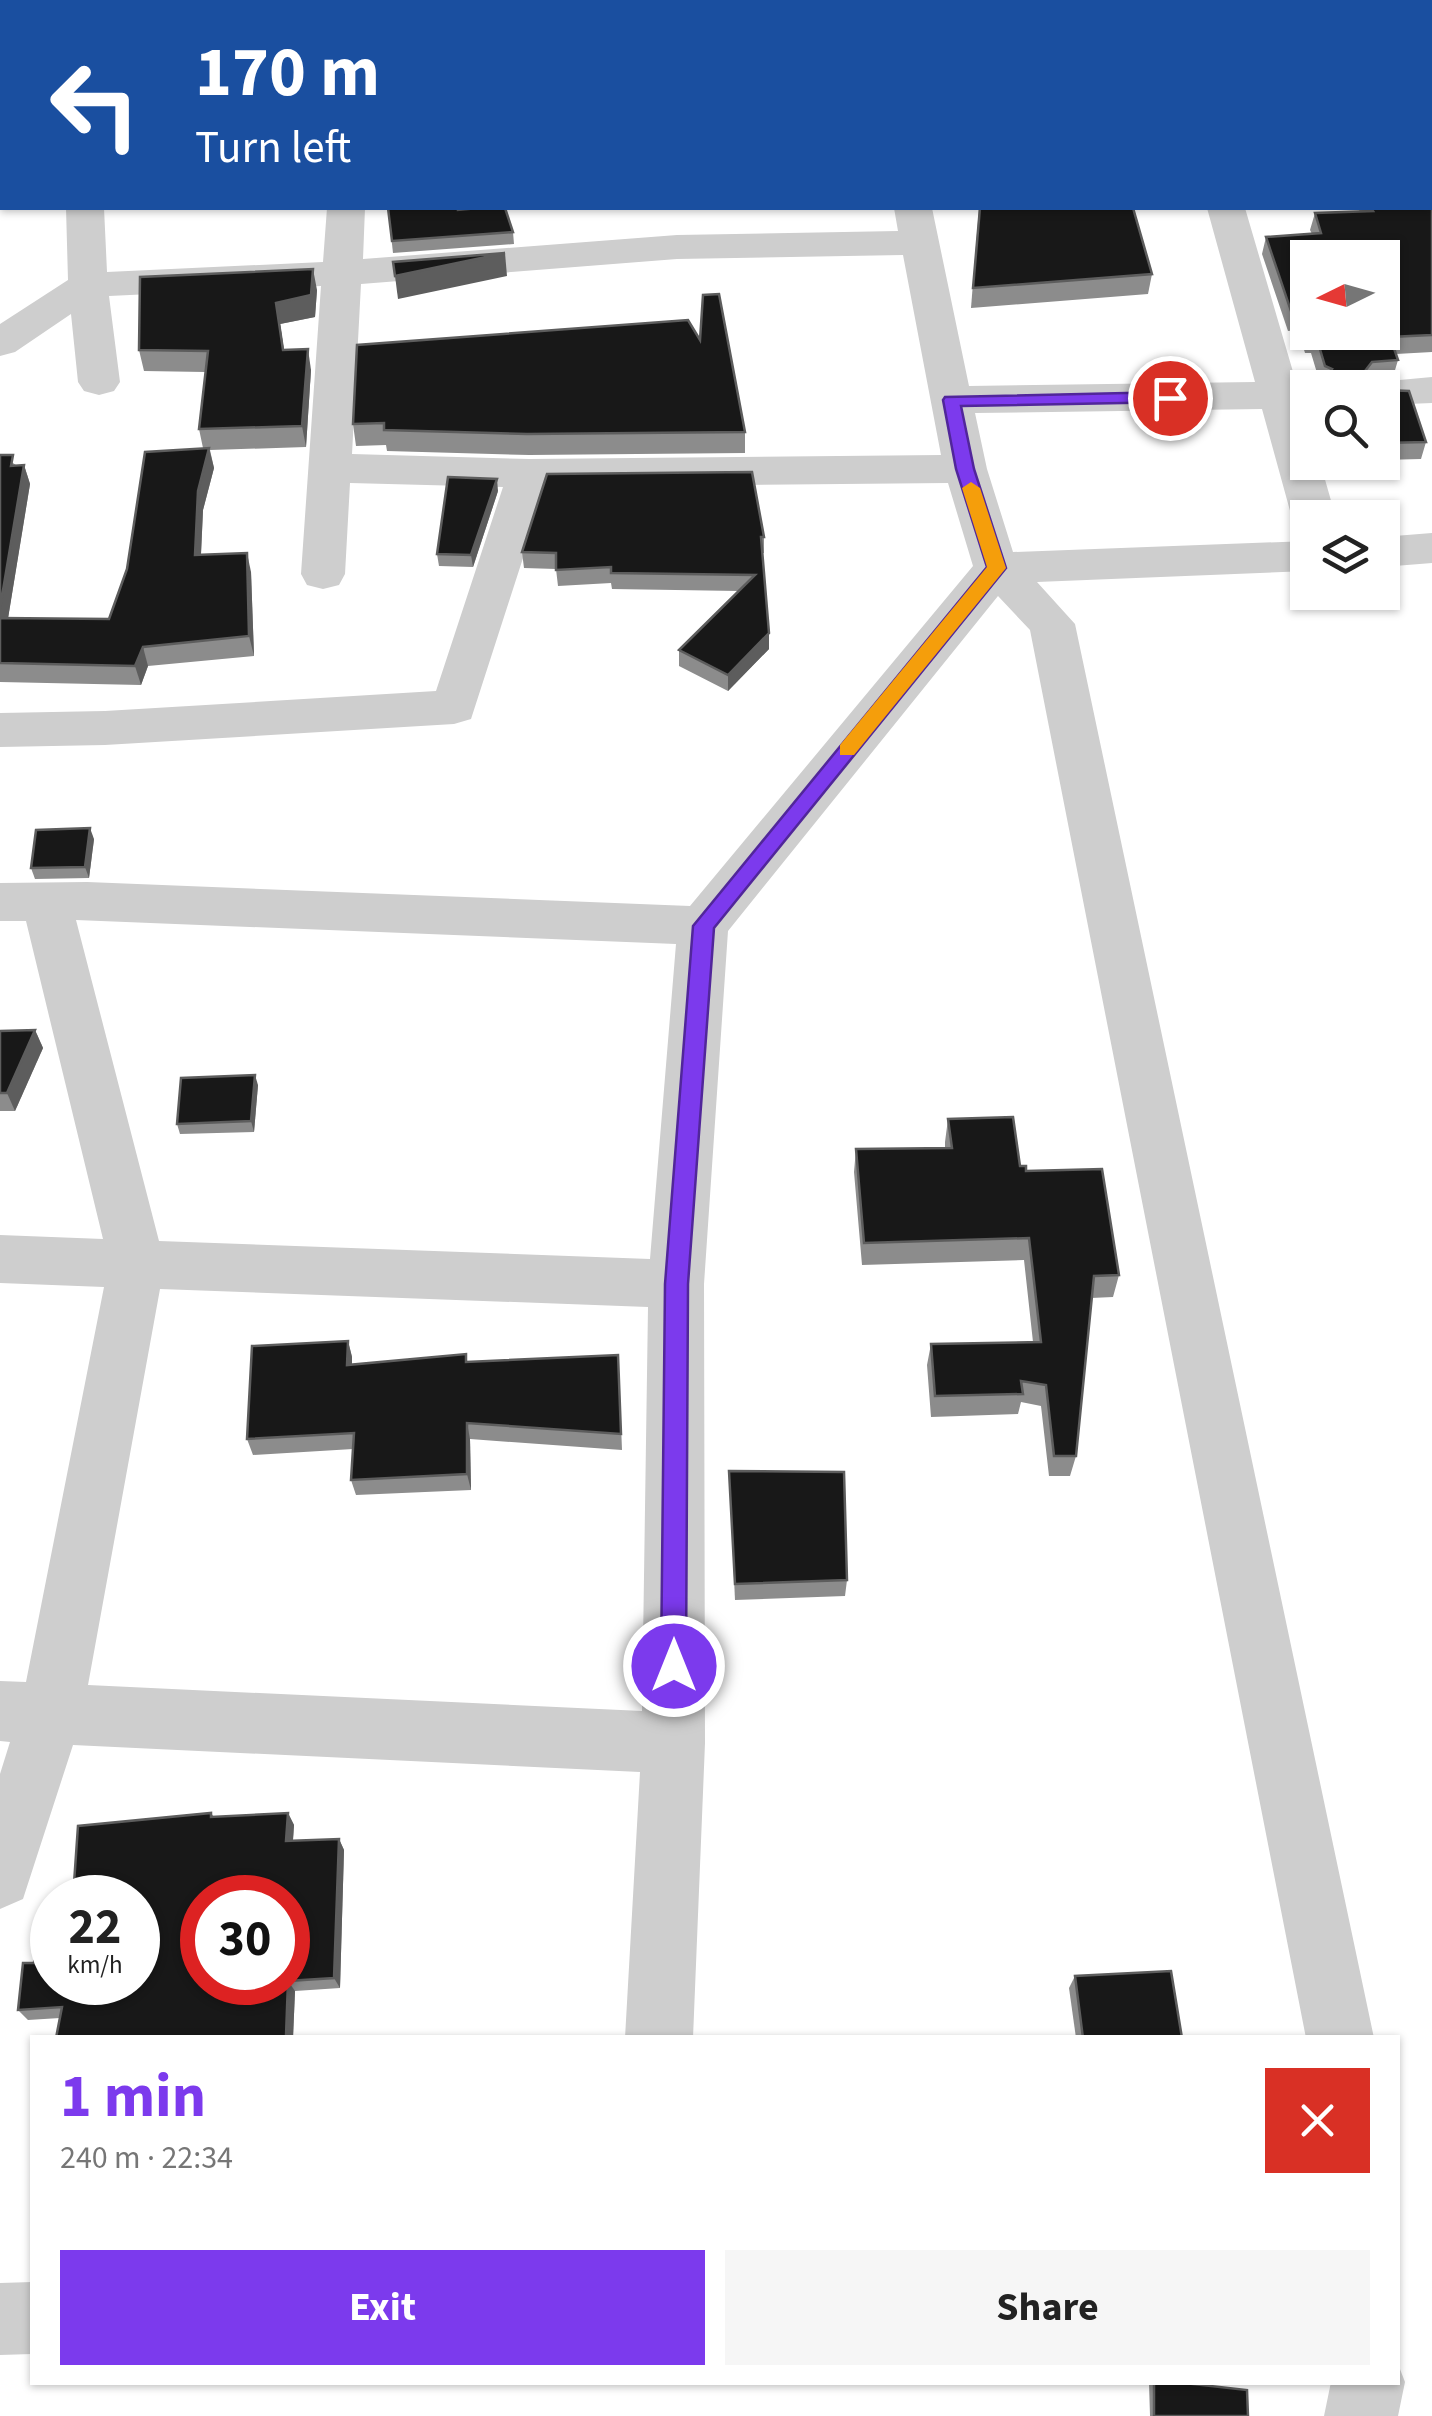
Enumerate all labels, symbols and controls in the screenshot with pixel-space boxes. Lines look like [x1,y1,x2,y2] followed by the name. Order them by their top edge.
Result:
[195,23,380,123] text: 170 m
[30,40,160,170] icon: left
[195,116,351,180] text: Turn left
[1290,240,1400,350] north arrow
[1290,240,1400,610] map controls
[1128,356,1213,441] pin
[1290,370,1400,480] button: search
[1143,371,1198,426] icon: arrive
[1290,500,1400,610] button: layers
[622,1614,726,1718] position arrow
[180,1875,310,2005] speed limit sign: 30
[69,1892,121,1963] text: 22
[67,1947,123,1983] text: km/h
[60,2055,206,2140] text: 1 min
[1265,2068,1370,2173] button: close
[60,2135,233,2181] text: 240 m · 22:34
[60,2250,705,2365] button: Exit
[725,2250,1370,2365] button: Share

